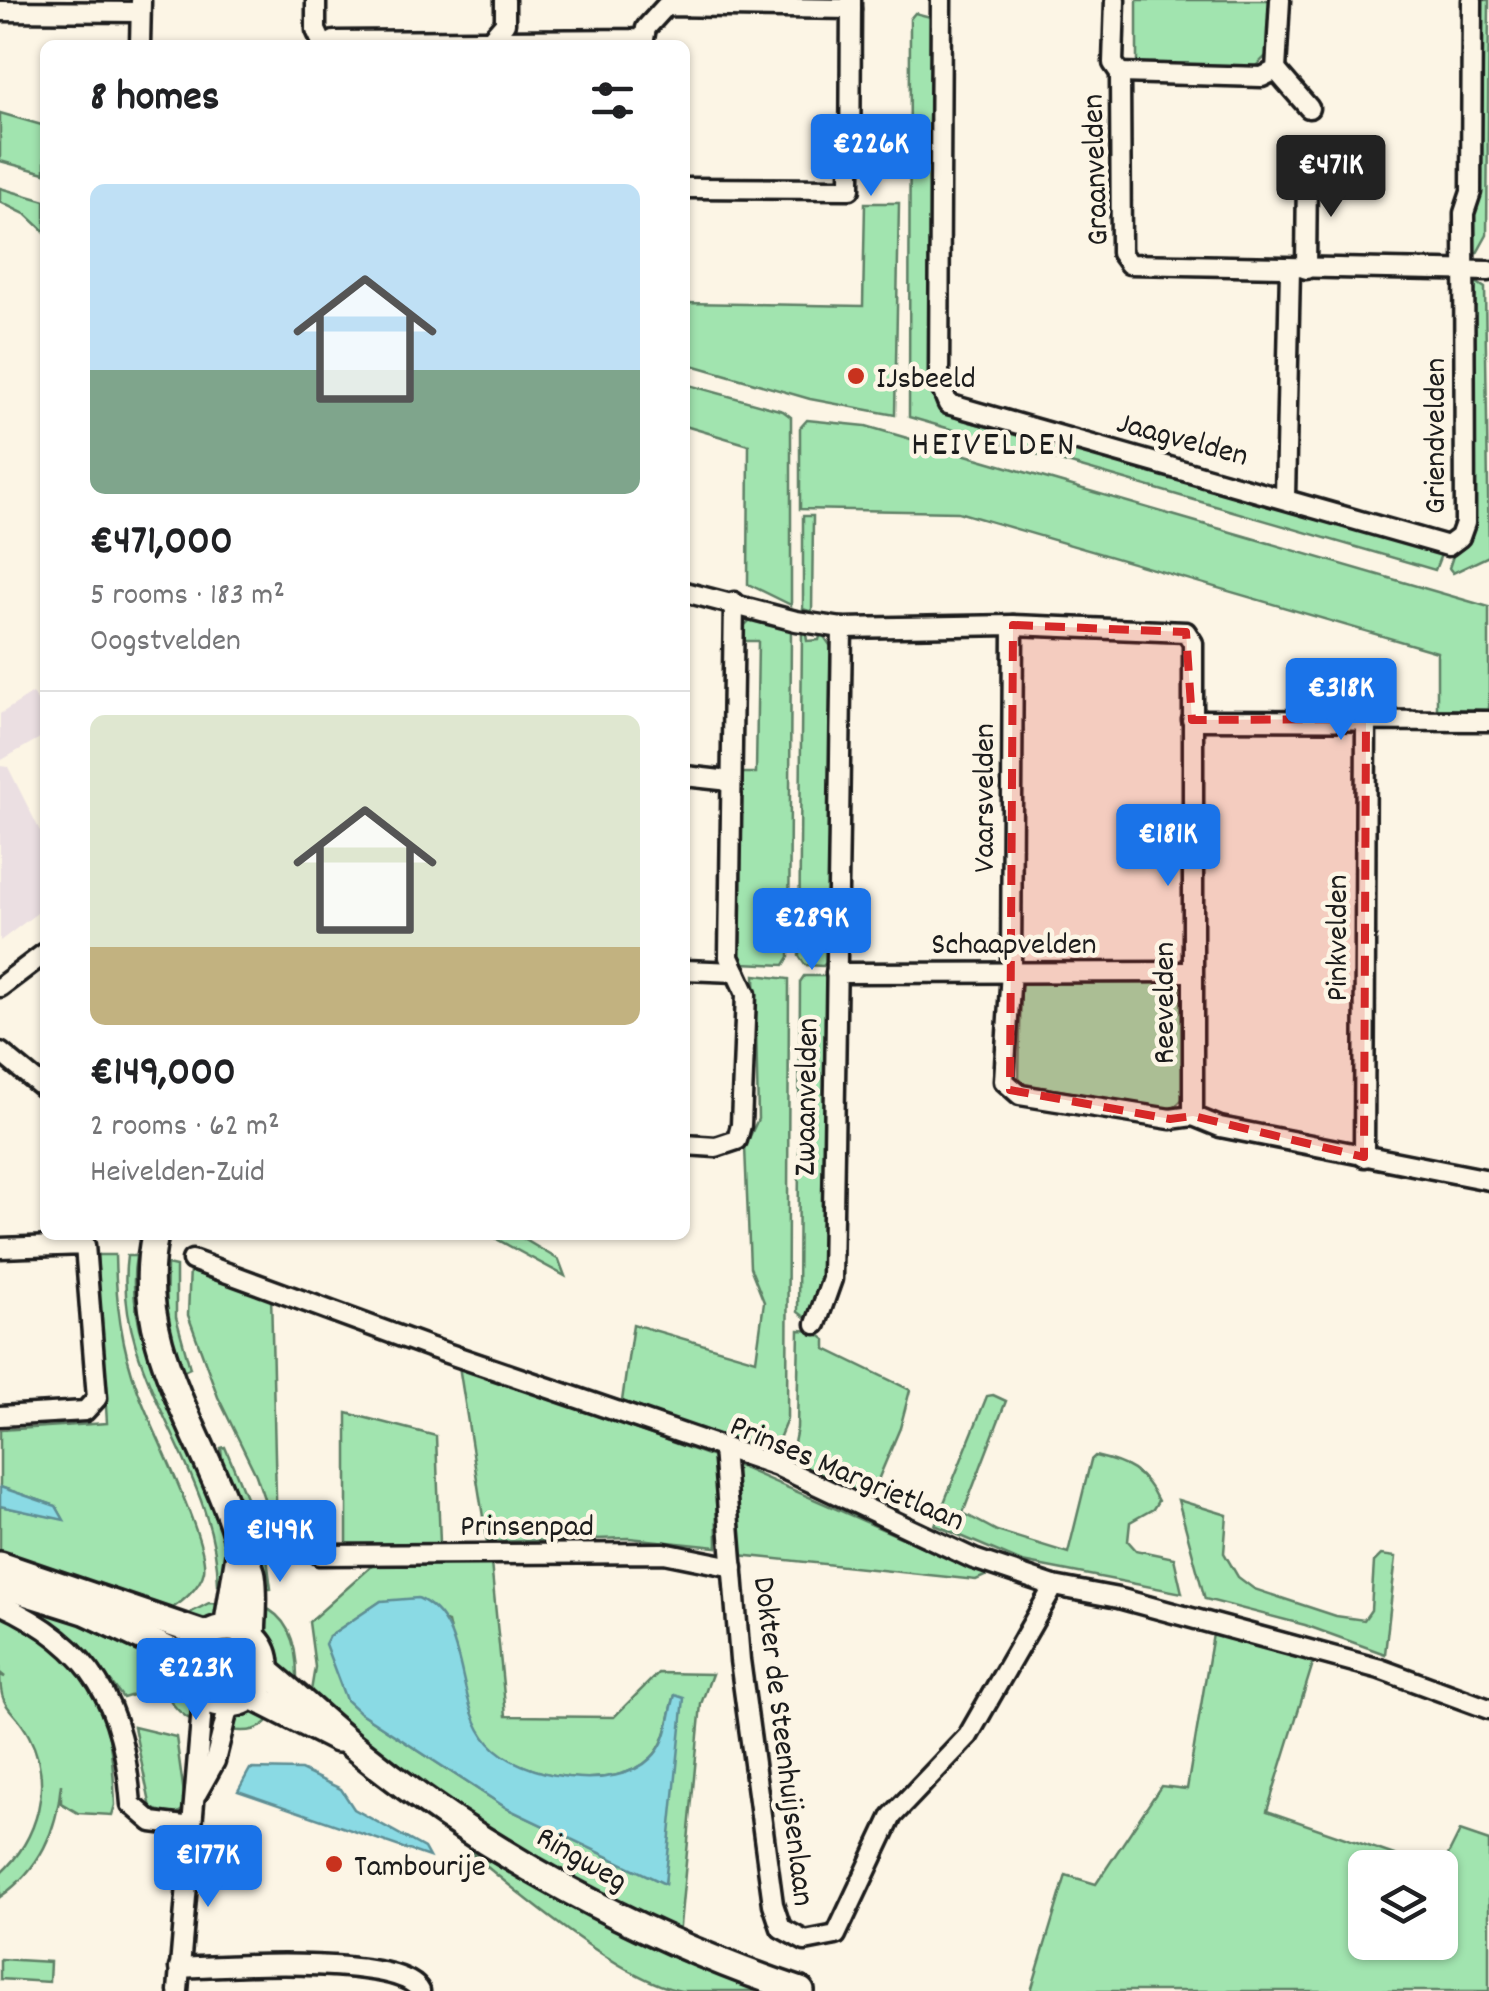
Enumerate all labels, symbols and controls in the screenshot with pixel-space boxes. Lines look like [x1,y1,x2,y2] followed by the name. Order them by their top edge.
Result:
[90,70,219,130] text: 8 homes
[585,73,640,128] icon: filters
[1072,93,1124,246] street label: Graanvelden
[801,114,941,199] pin: €226K
[833,123,909,169] text: €226K
[1261,135,1401,220] pin: €471K
[1298,144,1364,190] text: €471K
[275,249,455,429] icon: home
[876,358,976,404] place label: IJsbeeld
[1415,358,1461,514] street label: Griendvelden
[845,365,867,387] marker: IJsbeeld
[1111,402,1253,481] street label: Jaagvelden
[911,422,1077,472] district label: HEIVELDEN
[90,514,233,574] text: €471,000
[90,574,285,620] text: 5 rooms · 183 m²
[90,620,241,666] text: Oogstvelden
[1271,658,1411,743] pin: €318K
[1308,667,1374,713] text: €318K
[964,723,1010,873] street label: Vaarsvelden
[275,780,455,960] icon: home
[1098,804,1238,889] pin: €181K
[1138,813,1198,859] text: €181K
[1317,874,1363,1002] street label: Pinkvelden
[742,888,882,973] pin: €289K
[775,897,849,943] text: €289K
[931,924,1097,970] street label: Schaapvelden
[1144,942,1190,1064] street label: Reevelden
[785,1017,833,1177] street label: Zwaanvelden
[90,1045,236,1105] text: €149,000
[90,1105,280,1151] text: 2 rooms · 62 m²
[90,1151,265,1197] text: Heivelden-Zuid
[722,1405,971,1546] street label: Prinses Margrietlaan
[210,1500,350,1585] pin: €149K
[460,1506,594,1552] street label: Prinsenpad
[246,1509,314,1555] text: €149K
[738,1574,824,1909] street label: Dokter de Steenhuijsenlaan
[126,1638,266,1723] pin: €223K
[159,1647,233,1693] text: €223K
[526,1817,635,1906] street label: Ringweg
[138,1825,278,1910] pin: €177K
[176,1834,240,1880] text: €177K
[354,1846,486,1892] place label: Tambourije
[1348,1850,1458,1960] map controls
[1348,1850,1458,1960] button: layers
[323,1853,345,1875] marker: Tambourije

